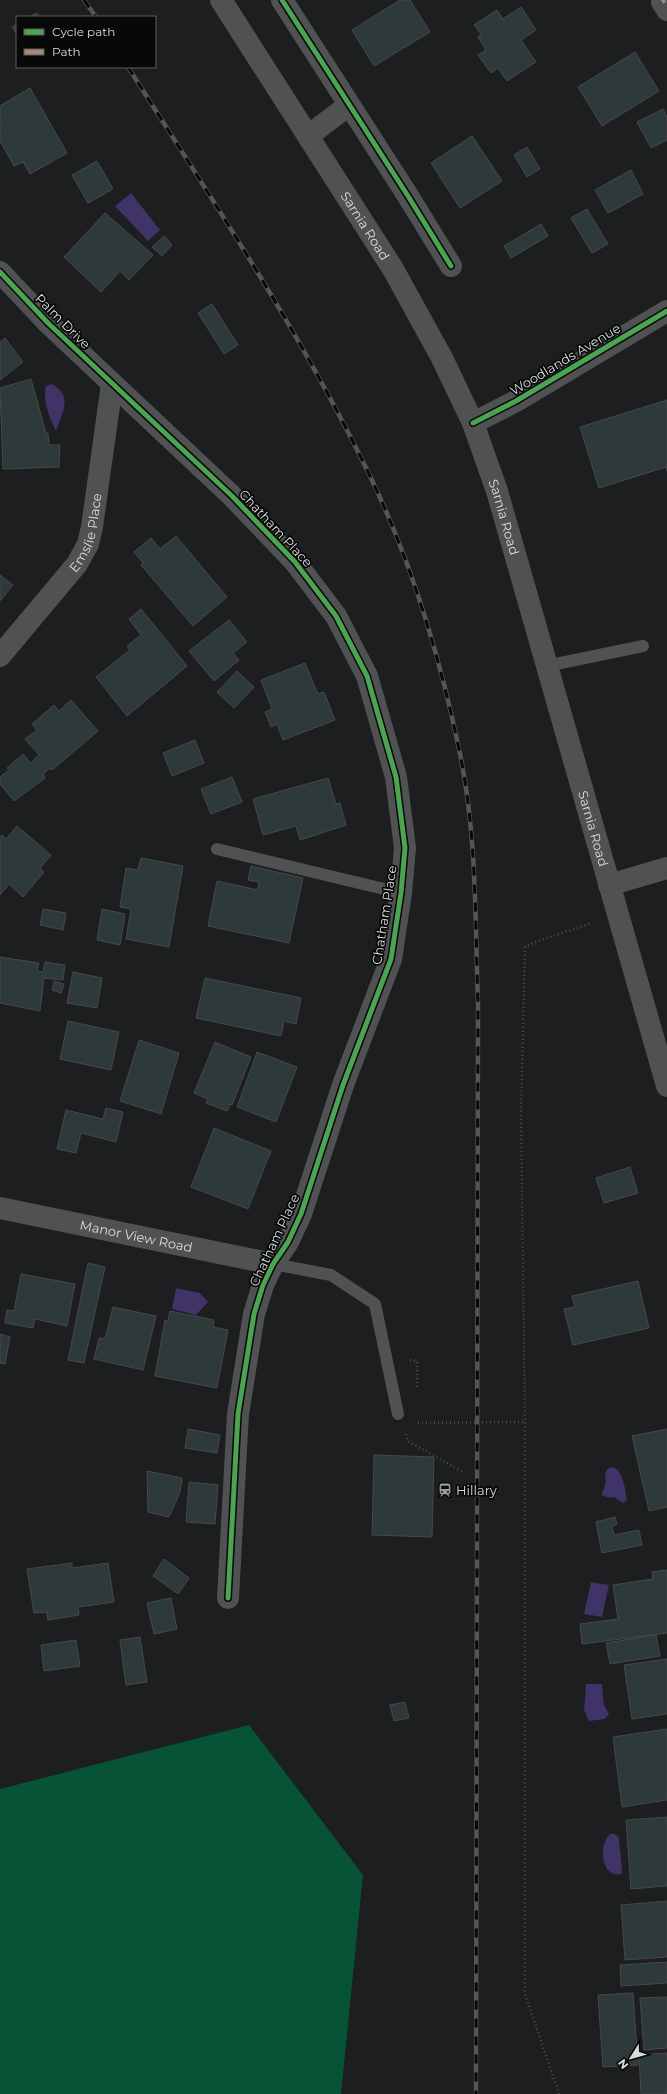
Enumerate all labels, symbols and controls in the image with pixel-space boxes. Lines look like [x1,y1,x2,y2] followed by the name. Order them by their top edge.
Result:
[16,16,156,68] legend
[52,24,115,39] text: Cycle path
[52,44,81,59] text: Path
[338,189,393,263] street label: Sarnia Road
[32,290,94,352] street label: Palm Drive
[507,320,623,398] street label: Woodlands Avenue
[485,477,523,557] street label: Sarnia Road
[236,486,316,570] street label: Chatham Place
[66,492,105,576] street label: Emslie Place
[575,789,612,868] street label: Sarnia Road
[368,864,400,966] street label: Chatham Place
[246,1191,302,1289] street label: Chatham Place
[78,1217,194,1255] street label: Manor View Road
[437,1482,453,1498] station icon: Hillary
[456,1482,498,1498] place label: Hillary
[611,2038,651,2078] north arrow
[615,2056,631,2072] text: N

